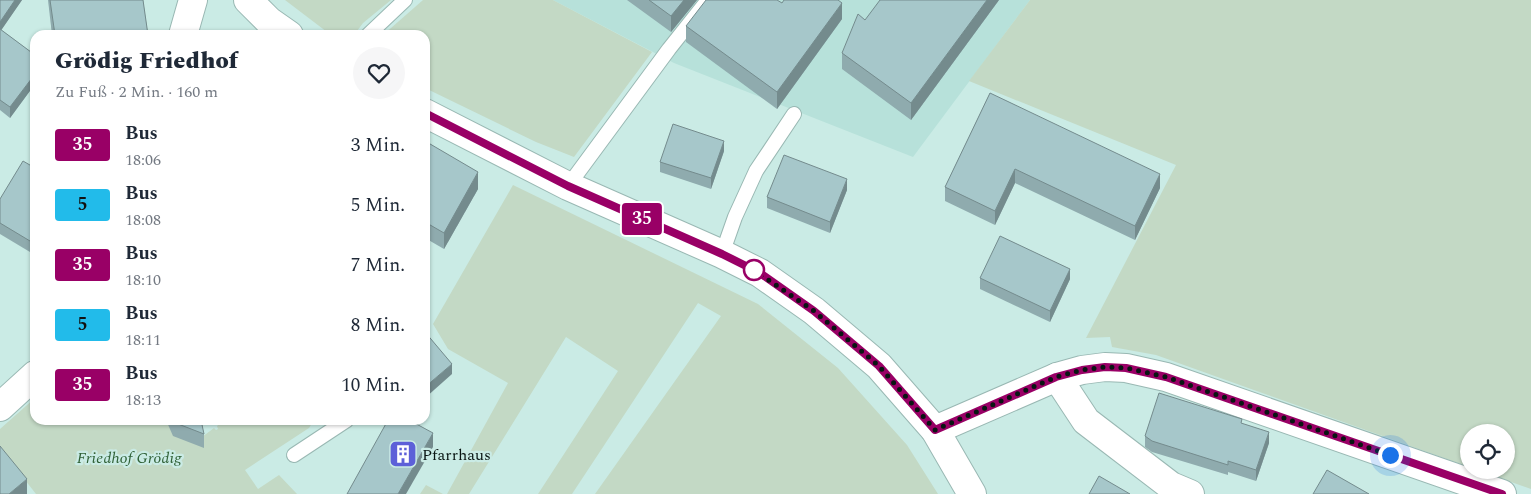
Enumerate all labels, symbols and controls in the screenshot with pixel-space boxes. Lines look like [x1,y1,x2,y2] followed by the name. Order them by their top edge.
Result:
[55,43,238,79] text: Grödig Friedhof
[353,47,405,99] button: heart
[55,80,218,104] text: Zu Fuß · 2 Min. · 160 m
[125,119,158,148] text: Bus
[72,131,93,158] text: 35
[351,131,405,160] text: 3 Min.
[125,148,161,172] text: 18:06
[125,179,158,208] text: Bus
[77,191,88,218] text: 5
[351,191,405,220] text: 5 Min.
[620,203,664,235] line badge: 35
[632,205,652,232] text: 35
[125,208,161,232] text: 18:08
[125,239,158,268] text: Bus
[72,251,93,278] text: 35
[351,251,405,280] text: 7 Min.
[743,259,765,281] unlabelled marker
[125,268,161,292] text: 18:10
[125,299,158,328] text: Bus
[77,311,88,338] text: 5
[351,311,405,340] text: 8 Min.
[125,328,161,352] text: 18:11
[125,359,158,388] text: Bus
[72,371,93,398] text: 35
[341,371,405,400] text: 10 Min.
[125,388,161,412] text: 18:13
[1460,424,1515,479] map controls
[1460,424,1515,479] button: locate
[388,439,418,469] building icon: Pfarrhaus
[422,443,491,467] place label: Pfarrhaus
[1378,443,1403,468] your location
[77,446,182,470] park label: Friedhof Grödig

